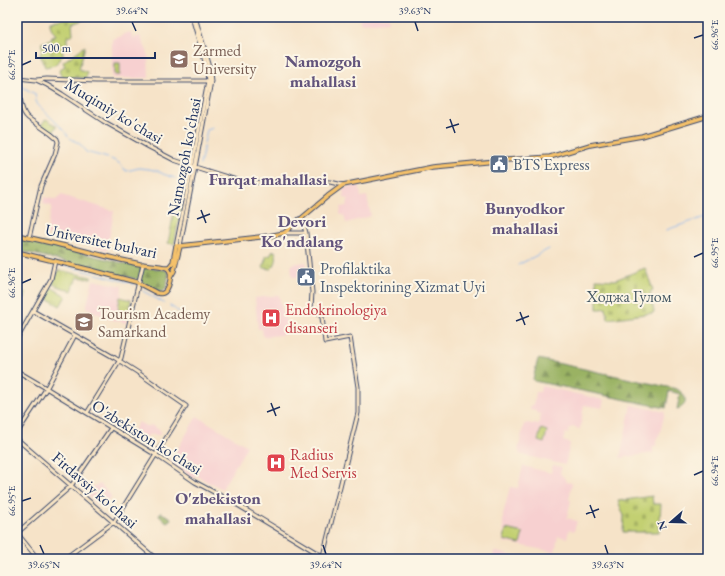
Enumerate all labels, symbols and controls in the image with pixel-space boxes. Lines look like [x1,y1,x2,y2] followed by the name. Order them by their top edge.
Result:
[116,4,148,17] text: 39.64°N
[399,4,431,17] text: 39.63°N
[708,20,721,50] text: 66.96°E
[36,34,155,60] scale bar
[42,40,72,56] text: 500 m
[193,40,257,79] place label: Zarmed University
[168,48,190,70] school or university icon: Zarmed University
[5,50,18,80] text: 66.97°E
[285,50,362,92] district label: Namozgoh mahallasi
[61,74,167,149] street label: Muqimiy ko'chasi
[162,96,206,218] street label: Namozgoh ko'chasi
[488,153,510,175] public building icon: BTS Express
[513,154,590,175] place label: BTS Express
[209,168,327,190] district label: Furqat mahallasi
[485,197,565,239] district label: Bunyodkor mahallasi
[261,210,344,252] district label: Devori Ko'ndalang
[43,219,159,263] street label: Universitet bulvari
[708,238,721,268] text: 66.95°E
[320,258,485,297] place label: Profilaktika Inspektorining Xizmat Uyi
[295,266,317,288] public building icon: Profilaktika Inspektorining Xizmat Uyi
[5,268,18,298] text: 66.96°E
[585,286,672,307] park label: Ходжа Гулом
[285,299,388,338] place label: Endokrinologiya disanseri
[98,303,211,342] place label: Tourism Academy Samarkand
[260,307,282,329] hospital icon: Endokrinologiya disanseri
[73,311,95,333] school or university icon: Tourism Academy Samarkand
[88,395,206,479] street label: O'zbekiston ko'chasi
[290,444,357,483] place label: Radius Med Servis
[48,447,142,533] street label: Firdavsiy ko'chasi
[265,452,287,474] hospital icon: Radius Med Servis
[708,456,721,486] text: 66.94°E
[5,486,18,516] text: 66.95°E
[175,487,261,529] district label: O'zbekiston mahallasi
[651,502,691,542] north arrow
[653,519,670,532] text: N
[28,558,60,571] text: 39.65°N
[310,558,342,571] text: 39.64°N
[592,558,624,571] text: 39.63°N

